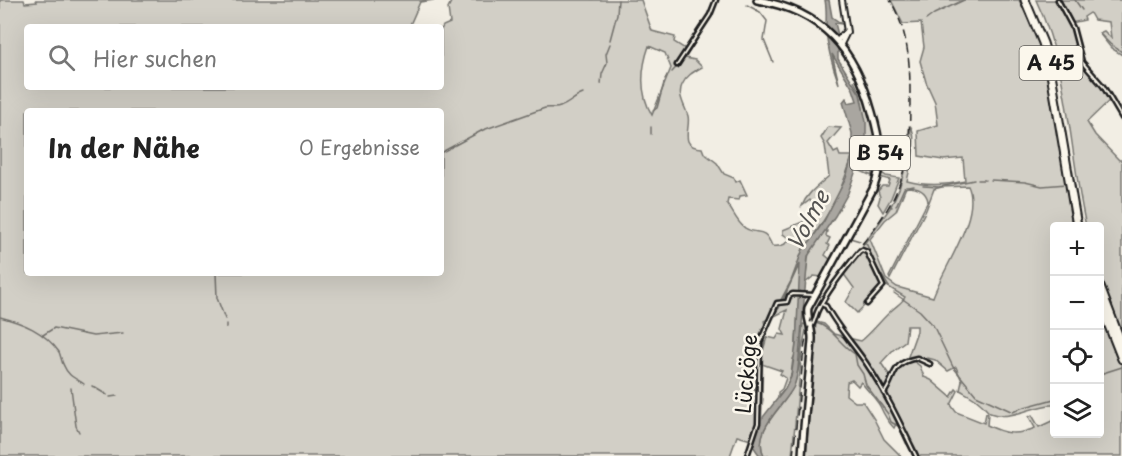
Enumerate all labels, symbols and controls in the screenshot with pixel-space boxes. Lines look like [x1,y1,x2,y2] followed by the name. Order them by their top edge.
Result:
[24,24,444,90] search box
[45,41,78,74] icon: search
[93,41,217,74] text: Hier suchen
[1020,46,1082,80] road number: A 45
[48,128,200,167] text: In der Nähe
[299,132,420,162] text: 0 Ergebnisse
[850,136,910,170] road number: B 54
[777,182,837,255] water label: Volme
[1050,222,1104,438] map controls
[1050,222,1104,276] button: +
[1050,276,1104,330] button: −
[1050,330,1104,384] button: locate
[726,333,764,415] street label: Lücköge
[1050,384,1104,438] button: layers

